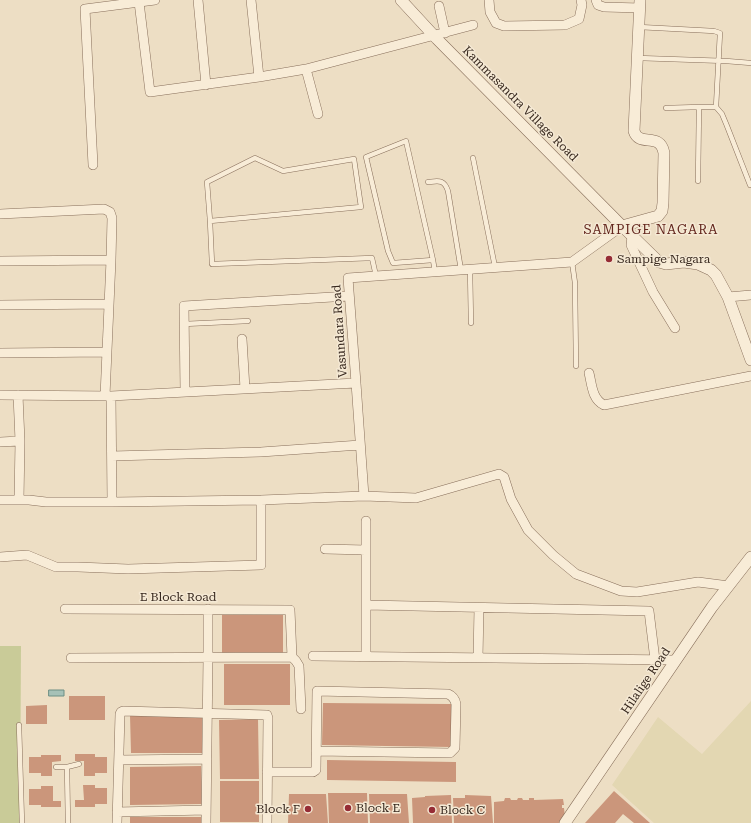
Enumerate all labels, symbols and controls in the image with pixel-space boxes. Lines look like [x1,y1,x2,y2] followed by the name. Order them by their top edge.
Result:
[459,43,581,165] street label: Kammasandra Village Road
[584,222,718,238] district label: SAMPIGE NAGARA
[617,252,710,266] place label: Sampige Nagara
[604,254,614,264] marker: Sampige Nagara
[330,284,350,378] street label: Vasundara Road
[140,590,216,604] street label: E Block Road
[618,645,674,717] street label: Hilalige Road
[356,801,400,815] place label: Block E
[256,802,300,816] place label: Block F
[343,803,353,813] marker: Block E
[440,803,485,817] place label: Block C
[303,804,313,814] marker: Block F
[427,805,437,815] marker: Block C

